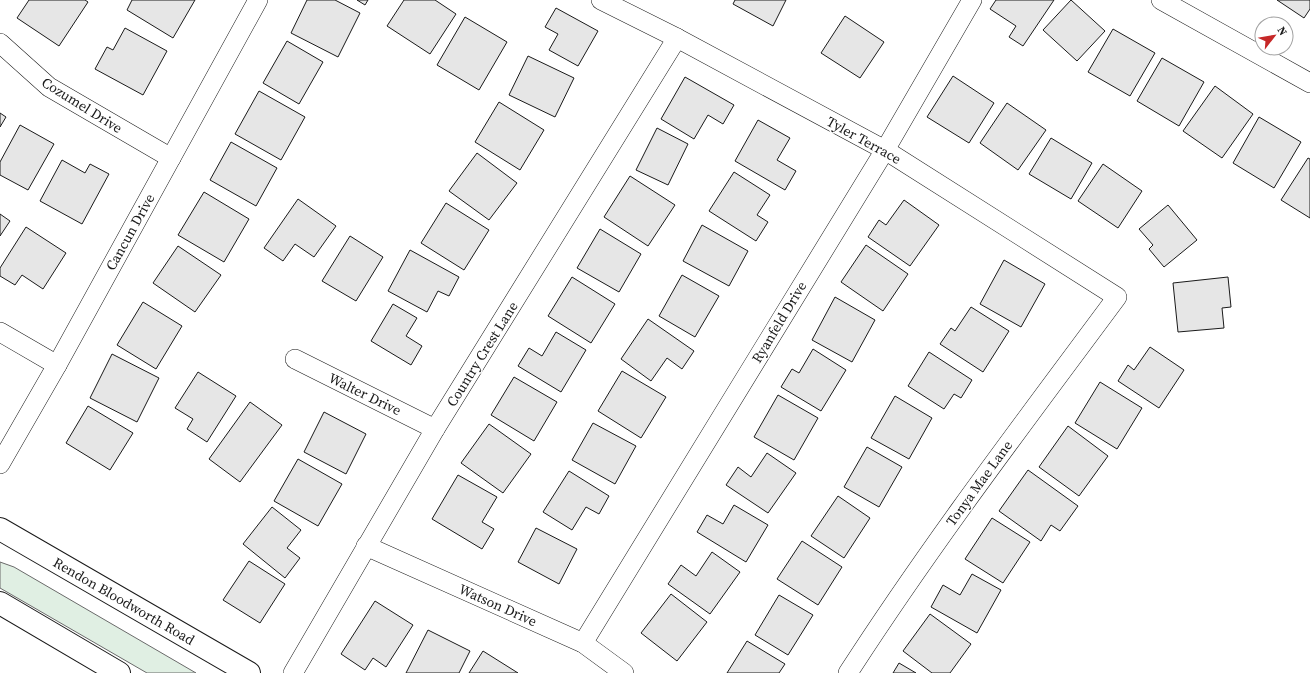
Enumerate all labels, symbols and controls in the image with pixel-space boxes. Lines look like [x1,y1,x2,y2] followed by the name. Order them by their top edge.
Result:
[1254,16,1294,56] north arrow
[1274,24,1291,38] text: N
[38,72,126,138] street label: Cozumel Drive
[823,111,905,169] street label: Tyler Terrace
[101,190,159,274] street label: Cancun Drive
[747,277,811,367] street label: Ryanfeld Drive
[442,298,522,410] street label: Country Crest Lane
[325,368,405,420] street label: Walter Drive
[941,436,1017,530] street label: Tonya Mae Lane
[50,552,198,650] street label: Rendon Bloodworth Road
[456,579,540,631] street label: Watson Drive

